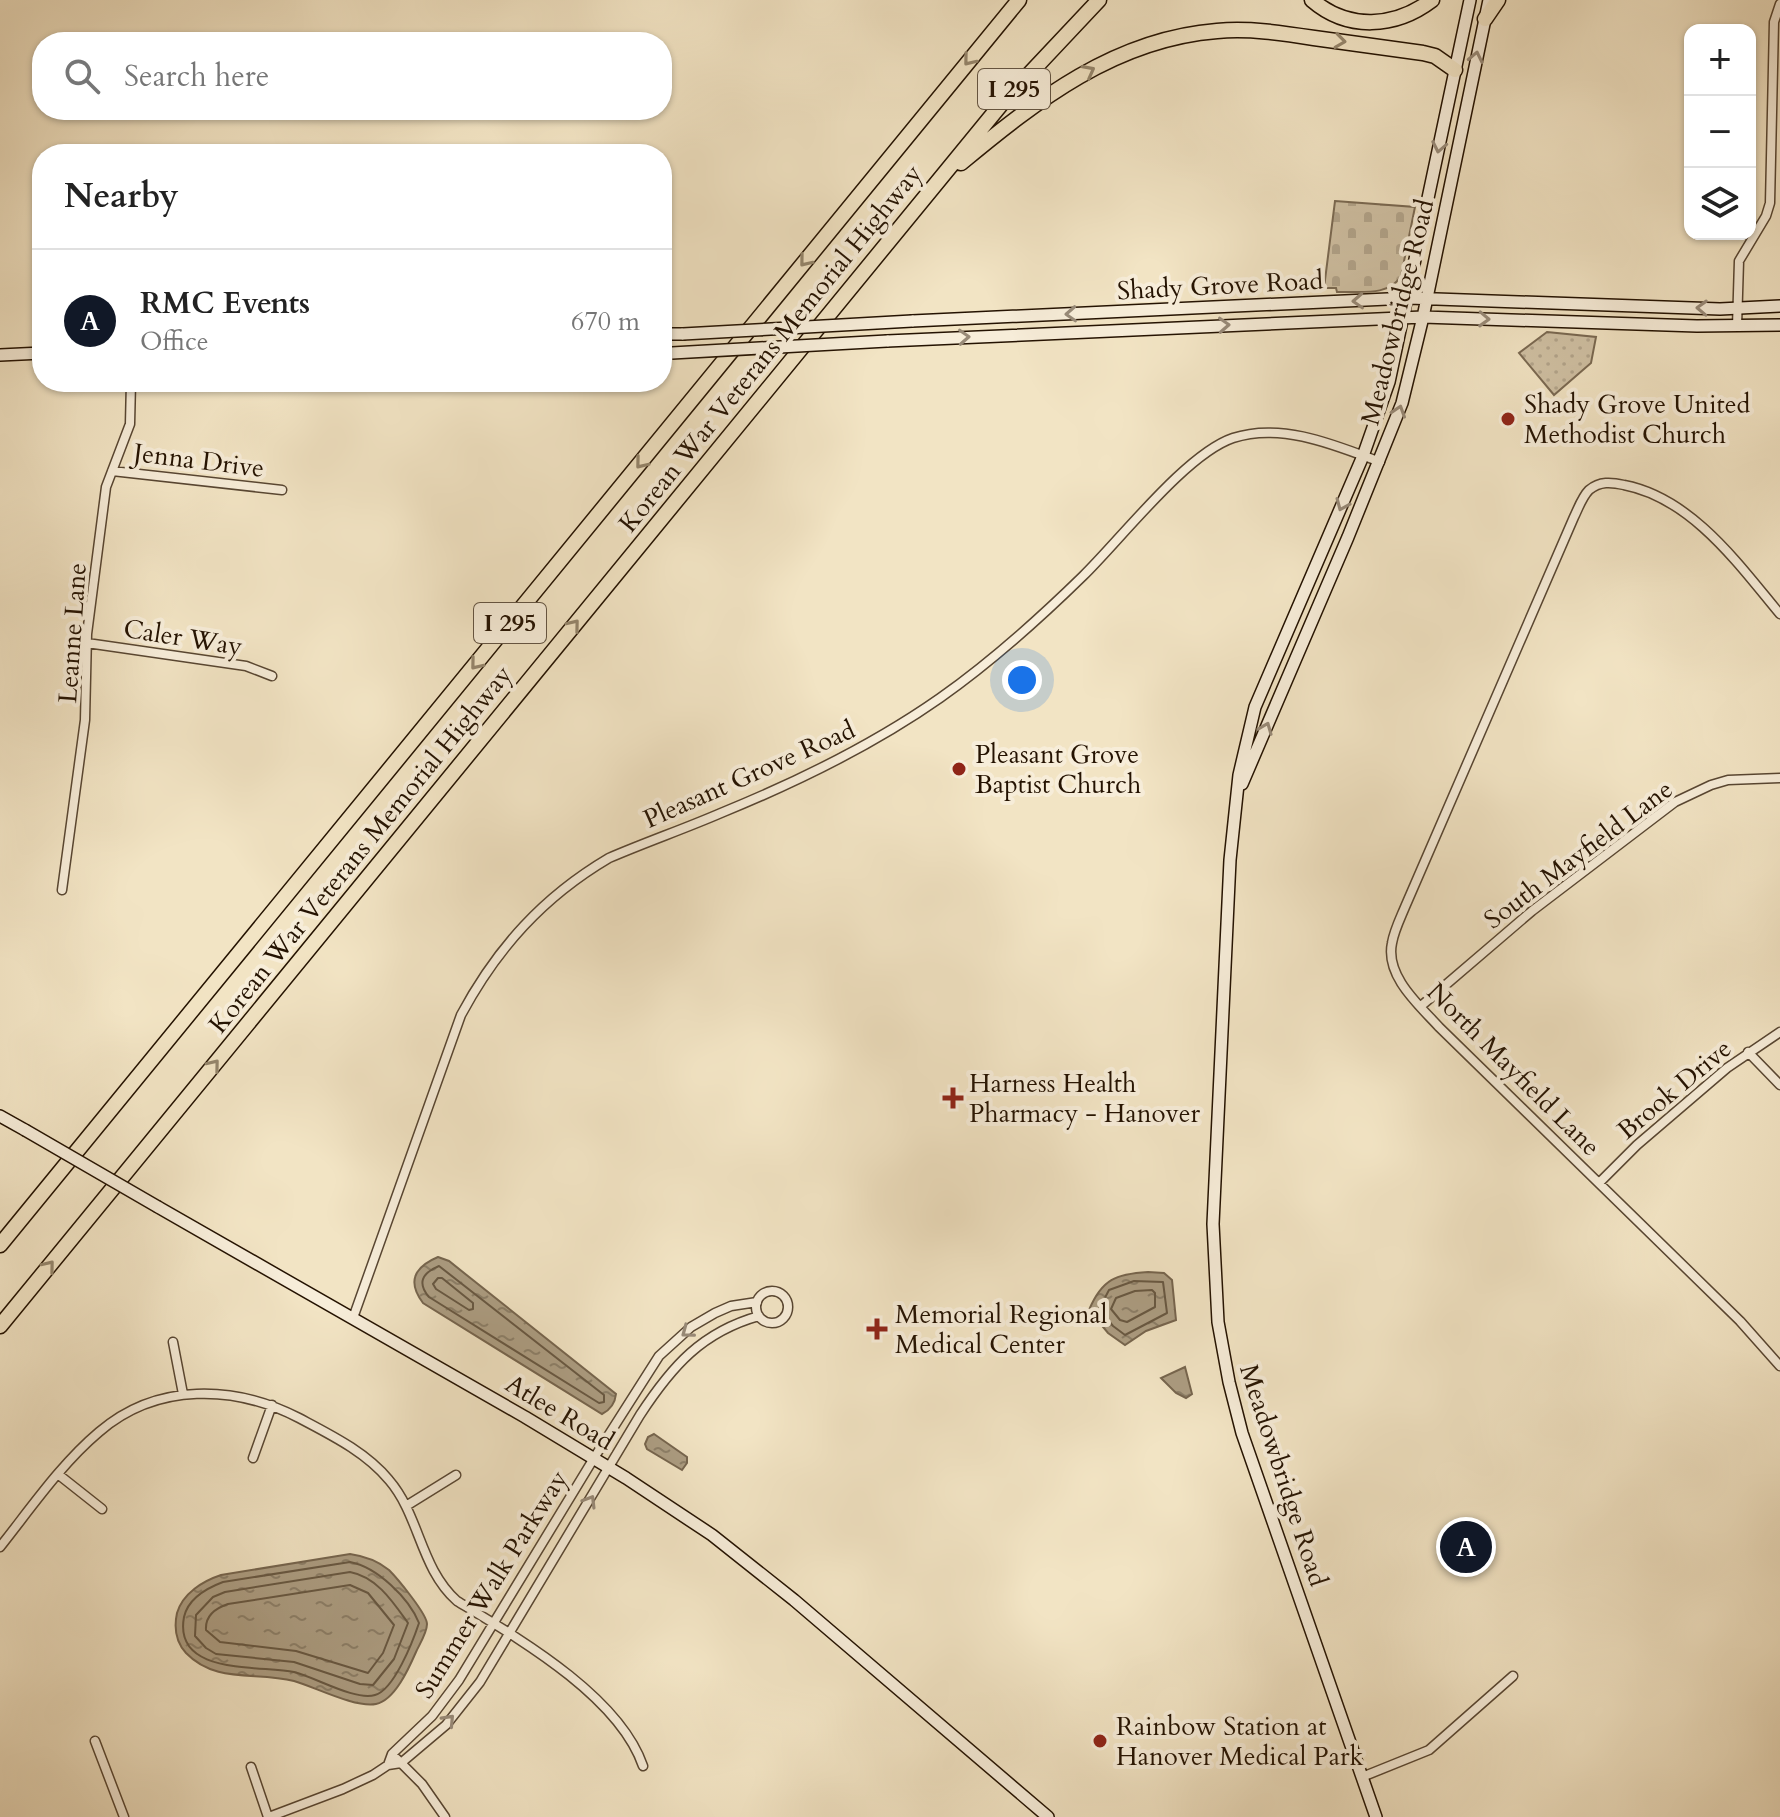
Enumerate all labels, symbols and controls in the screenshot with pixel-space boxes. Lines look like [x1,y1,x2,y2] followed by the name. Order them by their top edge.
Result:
[1684,24,1756,240] map controls
[1684,24,1756,96] button: +
[32,32,672,120] search box
[1334,32,1347,49] one-way arrow
[1467,50,1484,64] one-way arrow
[964,51,979,65] one-way arrow
[60,54,104,98] icon: search
[124,56,269,97] text: Search here
[1080,65,1095,80] one-way arrow
[978,69,1050,109] road number: I 295
[1684,96,1756,168] button: −
[1431,140,1448,153] one-way arrow
[611,157,930,540] street label: Korean War Veterans Memorial Highway
[1684,168,1756,240] button: layers
[64,173,179,219] text: Nearby
[1353,195,1442,429] street label: Meadowbridge Road
[800,252,815,266] one-way arrow
[1116,263,1324,308] street label: Shady Grove Road
[140,283,310,324] text: RMC Events
[1351,292,1364,309] one-way arrow
[1695,300,1708,317] one-way arrow
[80,304,100,339] text: A
[571,304,640,339] text: 670 m
[1064,305,1077,322] one-way arrow
[1478,311,1491,328] one-way arrow
[1218,317,1231,334] one-way arrow
[140,324,209,359] text: Office
[958,329,971,346] one-way arrow
[1524,387,1750,452] place label: Shady Grove United Methodist Church
[1390,405,1406,419] one-way arrow
[1499,410,1517,428] marker: Shady Grove United Methodist Church
[128,435,266,486] street label: Jenna Drive
[636,454,651,468] one-way arrow
[1336,497,1352,511] one-way arrow
[50,562,95,704] street label: Leanne Lane
[474,603,546,643] road number: I 295
[121,611,245,664] street label: Caler Way
[564,620,579,634] one-way arrow
[471,655,486,669] one-way arrow
[201,658,520,1041] street label: Korean War Veterans Memorial Highway
[1002,660,1042,700] your location
[638,712,861,837] street label: Pleasant Grove Road
[1257,722,1273,736] one-way arrow
[975,737,1141,802] place label: Pleasant Grove Baptist Church
[950,760,968,778] marker: Pleasant Grove Baptist Church
[1477,772,1680,937] street label: South Mayfield Lane
[1419,975,1608,1164] street label: North Mayfield Lane
[1610,1031,1739,1147] street label: Brook Drive
[204,1060,219,1074] one-way arrow
[969,1066,1200,1131] place label: Harness Health Pharmacy - Hanover
[944,1089,962,1107] marker: Harness Health Pharmacy - Hanover
[40,1260,54,1275] one-way arrow
[895,1297,1108,1362] place label: Memorial Regional Medical Center
[866,1318,888,1340] marker: Memorial Regional Medical Center
[681,1322,696,1336] one-way arrow
[1231,1360,1336,1591] street label: Meadowbridge Road
[499,1366,621,1459] street label: Atlee Road
[407,1463,576,1705] street label: Summer Walk Parkway
[580,1495,595,1510] one-way arrow
[1440,1517,1492,1577] pin: A
[1116,1709,1363,1774] place label: Rainbow Station at Hanover Medical Park
[440,1714,454,1729] one-way arrow
[1091,1732,1109,1750] marker: Rainbow Station at Hanover Medical Park

